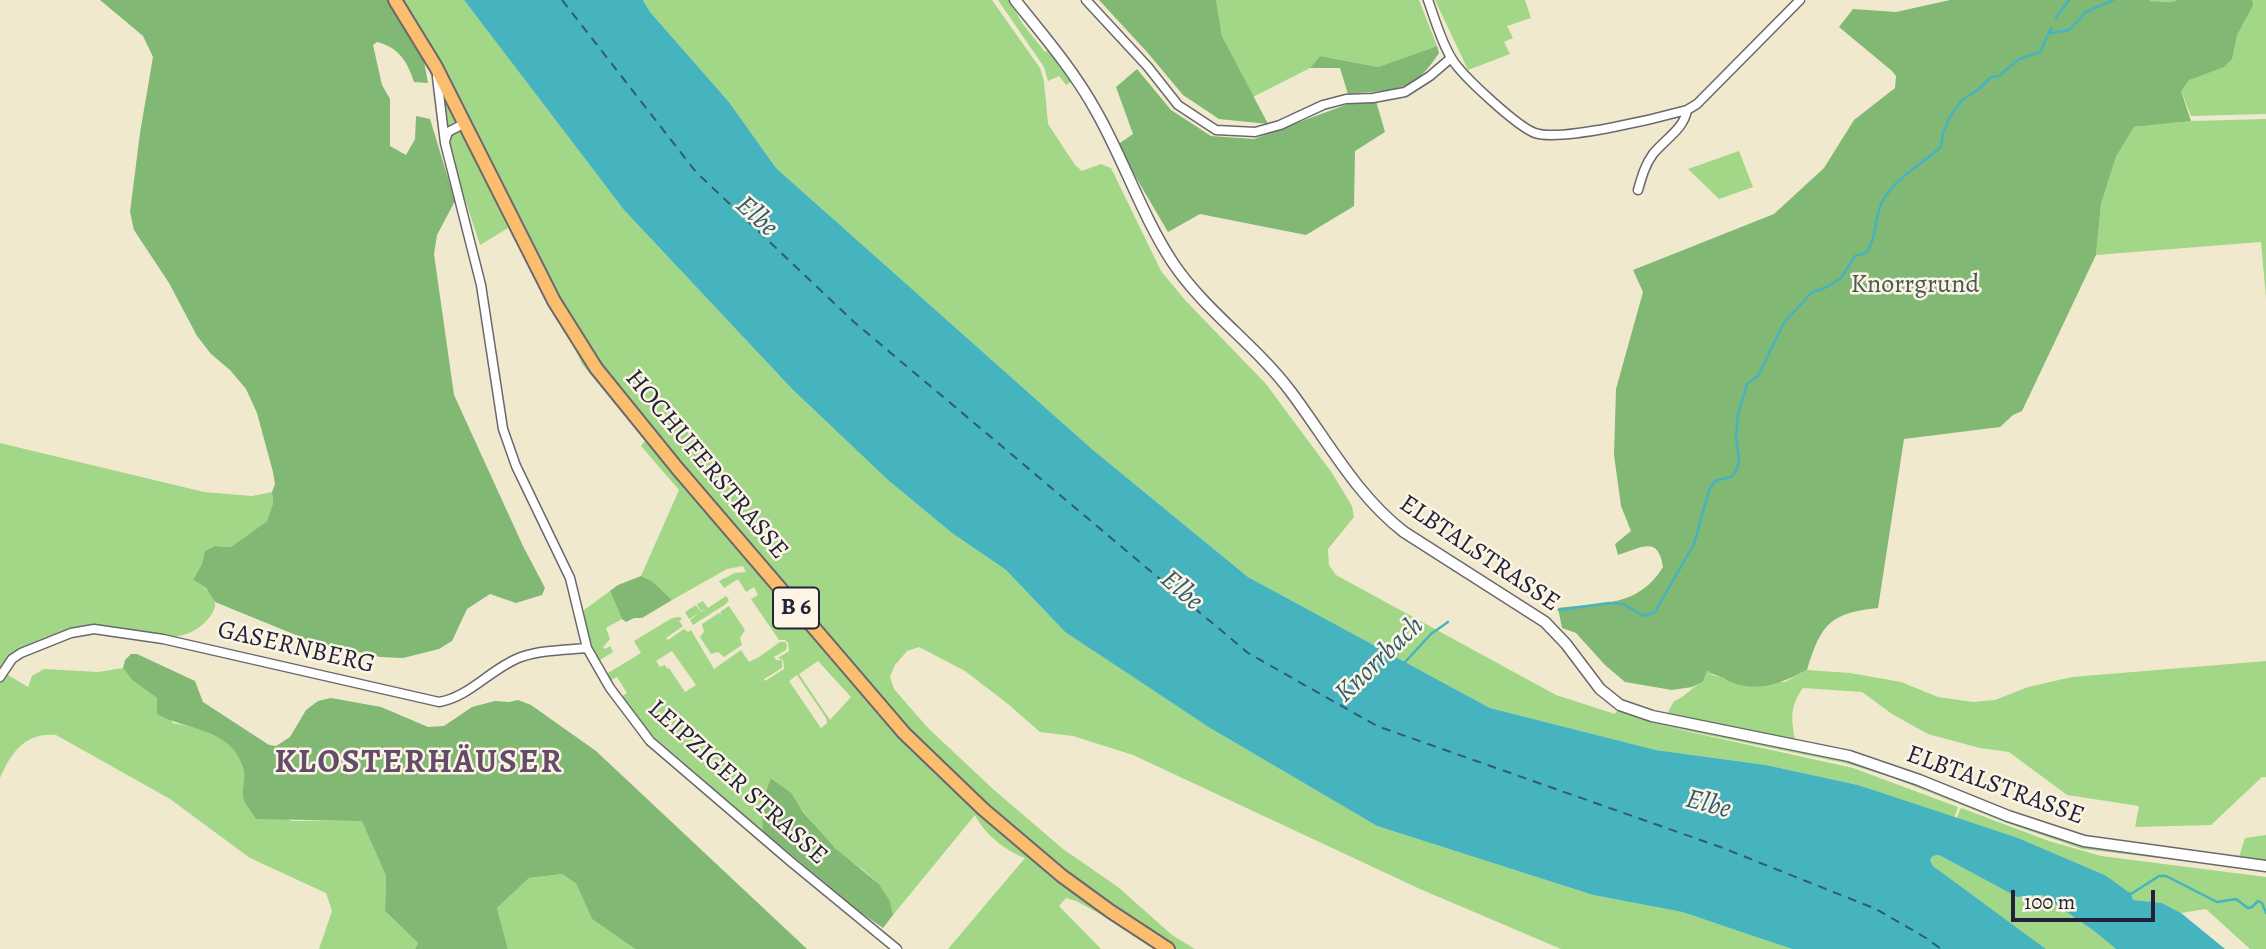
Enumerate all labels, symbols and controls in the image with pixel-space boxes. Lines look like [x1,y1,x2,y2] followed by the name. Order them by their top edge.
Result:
[728,189,784,245] water label: Elbe
[1851,270,1979,302] park label: Knorrgrund
[618,364,794,566] street label: HOCHUFERSTRASSE
[1393,489,1565,619] street label: ELBTALSTRASSE
[1153,563,1209,619] water label: Elbe
[773,588,819,628] road number: B 6
[1329,610,1431,710] water label: Knorrbach
[214,615,378,681] street label: GASERNBERG
[641,694,833,872] street label: LEIPZIGER STRASSE
[1902,739,2088,833] street label: ELBTALSTRASSE
[276,744,562,784] district label: KLOSTERHÄUSER
[1682,783,1734,827] water label: Elbe
[2014,876,2158,920] scale bar
[2024,888,2075,916] text: 100 m

